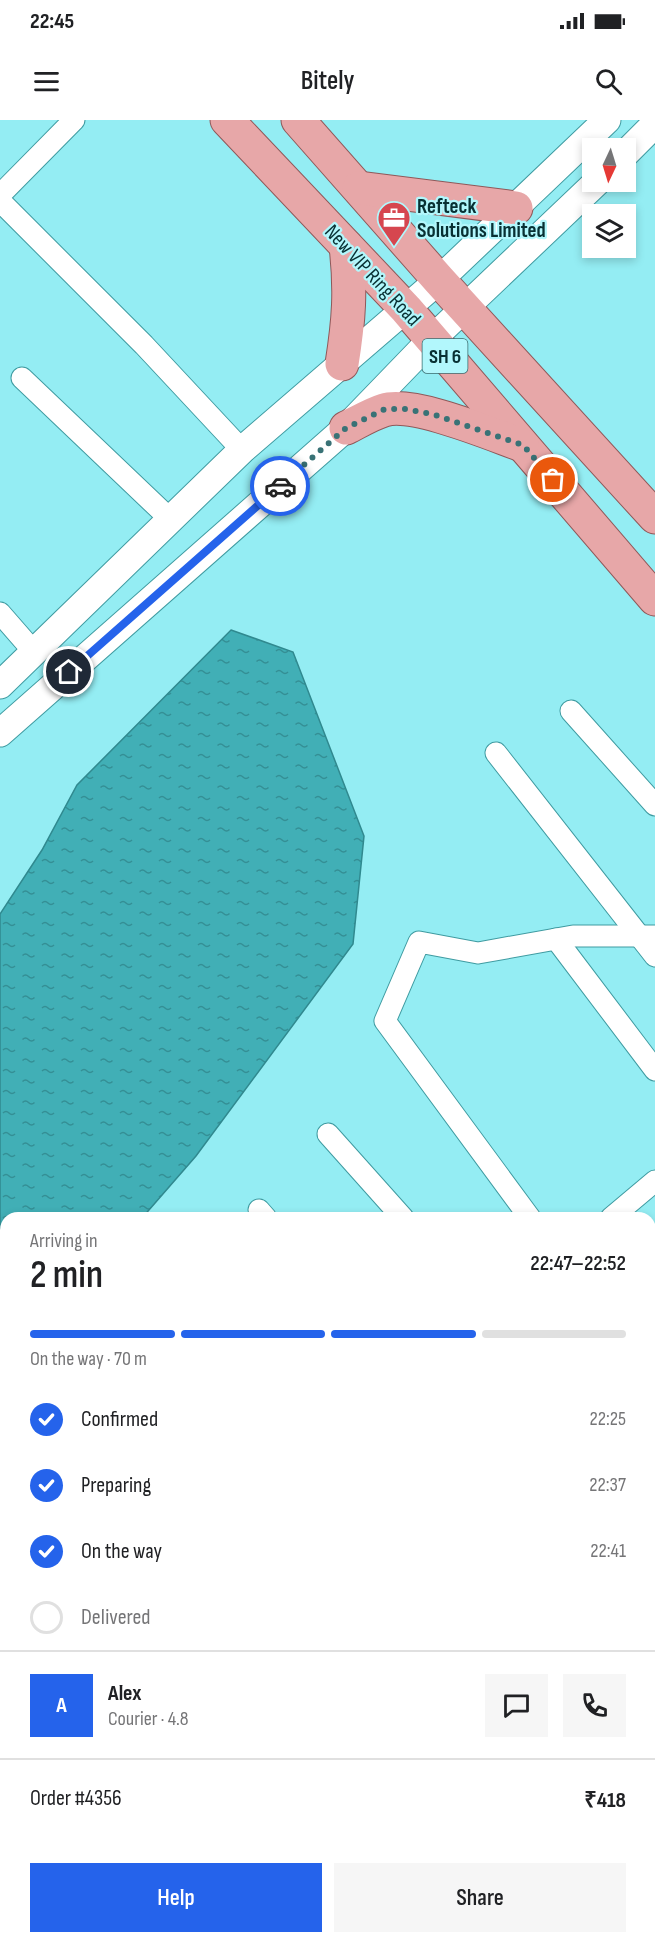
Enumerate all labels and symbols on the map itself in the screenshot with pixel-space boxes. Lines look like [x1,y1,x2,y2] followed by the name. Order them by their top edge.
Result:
[582,138,636,192] north arrow
[417,194,546,243] place label: Refteck Solutions Limited
[376,200,412,247] office icon: Refteck Solutions Limited
[319,219,426,331] street label: New VIP Ring Road
[422,339,468,373] road number: SH 6
[527,454,578,505] pin
[250,456,310,516] courier
[43,646,94,697] pin

